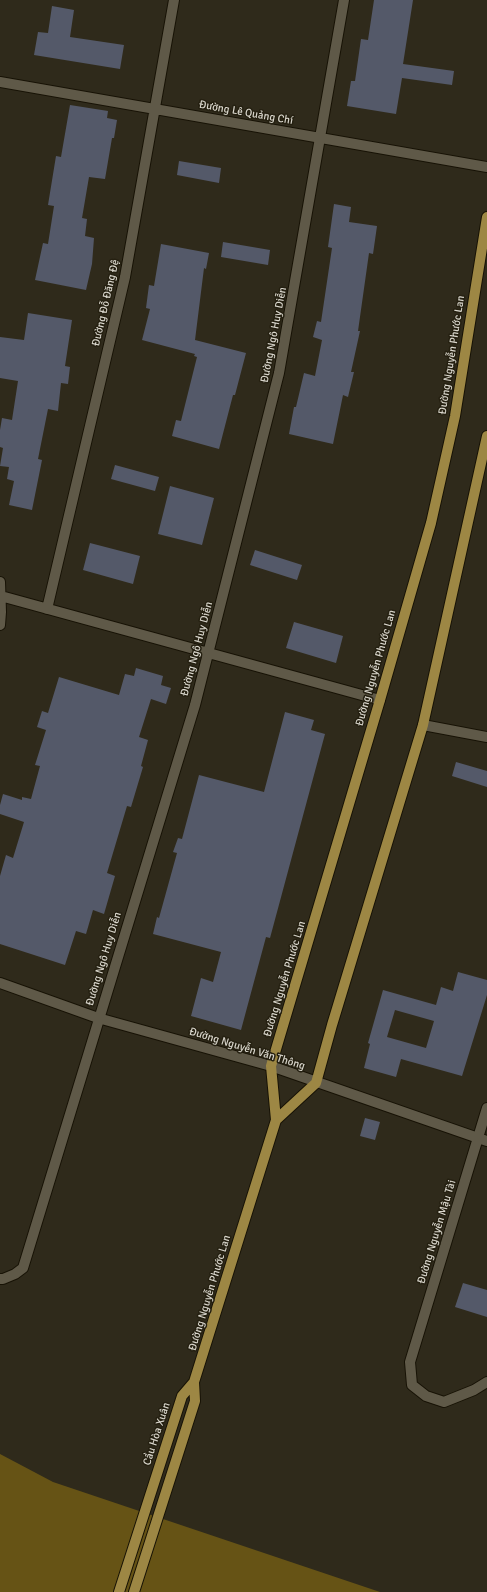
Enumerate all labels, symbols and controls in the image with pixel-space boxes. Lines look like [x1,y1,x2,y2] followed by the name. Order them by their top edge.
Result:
[198,98,294,128] street label: Đường Lê Quảng Chí
[90,258,122,348] street label: Đường Đỗ Đăng Đệ
[258,286,290,384] street label: Đường Ngô Huy Diễn
[436,295,468,415] street label: Đường Nguyễn Phước Lan
[178,600,216,698] street label: Đường Ngô Huy Diễn
[353,608,399,728] street label: Đường Nguyễn Phước Lan
[83,911,125,1007] street label: Đường Ngô Huy Diễn
[261,920,309,1038] street label: Đường Nguyễn Phước Lan
[188,1025,306,1073] street label: Đường Nguyễn Văn Thông
[415,1178,459,1286] street label: Đường Nguyễn Mậu Tài
[186,1234,234,1352] street label: Đường Nguyễn Phước Lan
[141,1401,173,1467] street label: Cầu Hòa Xuân

